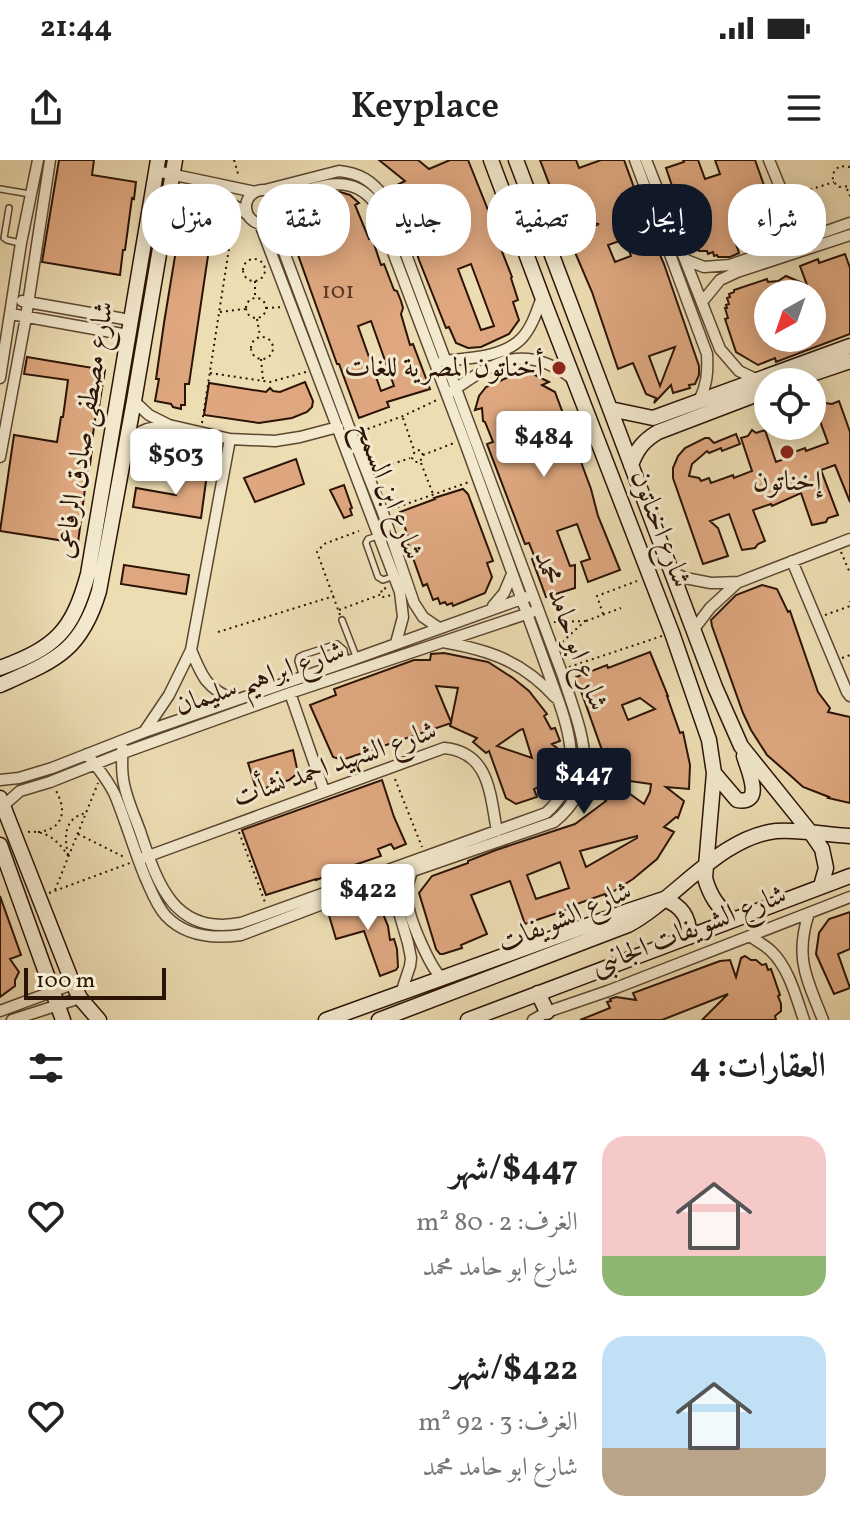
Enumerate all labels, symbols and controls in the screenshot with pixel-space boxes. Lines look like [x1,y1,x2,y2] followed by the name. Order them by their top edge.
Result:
[40,7,113,49] text: 21:44
[351,83,499,133] text: Keyplace
[24,86,68,130] icon: share
[782,86,826,130] icon: menu
[142,184,241,256] chip: منزل
[257,184,350,256] chip: شقة
[366,184,471,256] chip: جديد
[487,184,596,256] chip: تصفية
[612,184,712,256] chip: إيجار
[728,184,826,256] chip: شراء
[321,275,355,309] house number: 101
[754,280,826,352] north arrow
[754,280,826,440] map controls
[45,299,127,562] street label: شارع مصطفى صادق الرفاعى
[344,347,543,388] place label: أخناتون المصرية للغات
[550,359,568,377] marker: أخناتون المصرية للغات
[754,368,826,440] button: locate
[497,411,591,479] pin: $484
[341,417,432,567] street label: شارع ابن السمح
[514,419,574,455] text: $484
[129,429,223,497] pin: $503
[148,437,204,473] text: $503
[778,443,796,461] marker: إخناتون
[753,463,823,502] place label: إخناتون
[618,465,700,594] street label: شارع اخناتون
[521,546,617,717] street label: شارع ابو حامد محمد
[170,632,352,732] street label: شارع ابراهيم سليمان
[227,710,443,820] street label: شارع الشهيد احمد نشأت
[537,748,631,816] pin: $447
[555,756,613,792] text: $447
[321,864,415,932] pin: $422
[339,872,397,908] text: $422
[492,872,639,966] street label: شارع الشويفات
[586,876,793,988] street label: شارع الشويفات الجانبى
[24,964,166,1000] scale bar
[36,966,95,997] text: 100 m
[690,1044,826,1091] text: العقارات: 4
[24,1046,68,1090] icon: filters
[450,1147,578,1194] text: $447/شهر
[666,1168,762,1264] icon: home
[24,1194,68,1238] icon: heart
[416,1205,578,1241] text: الغرف: 2 · 80 m²
[422,1250,578,1286] text: شارع ابو حامد محمد
[451,1347,578,1394] text: $422/شهر
[666,1368,762,1464] icon: home
[24,1394,68,1438] icon: heart
[418,1405,578,1441] text: الغرف: 3 · 92 m²
[422,1450,578,1486] text: شارع ابو حامد محمد

